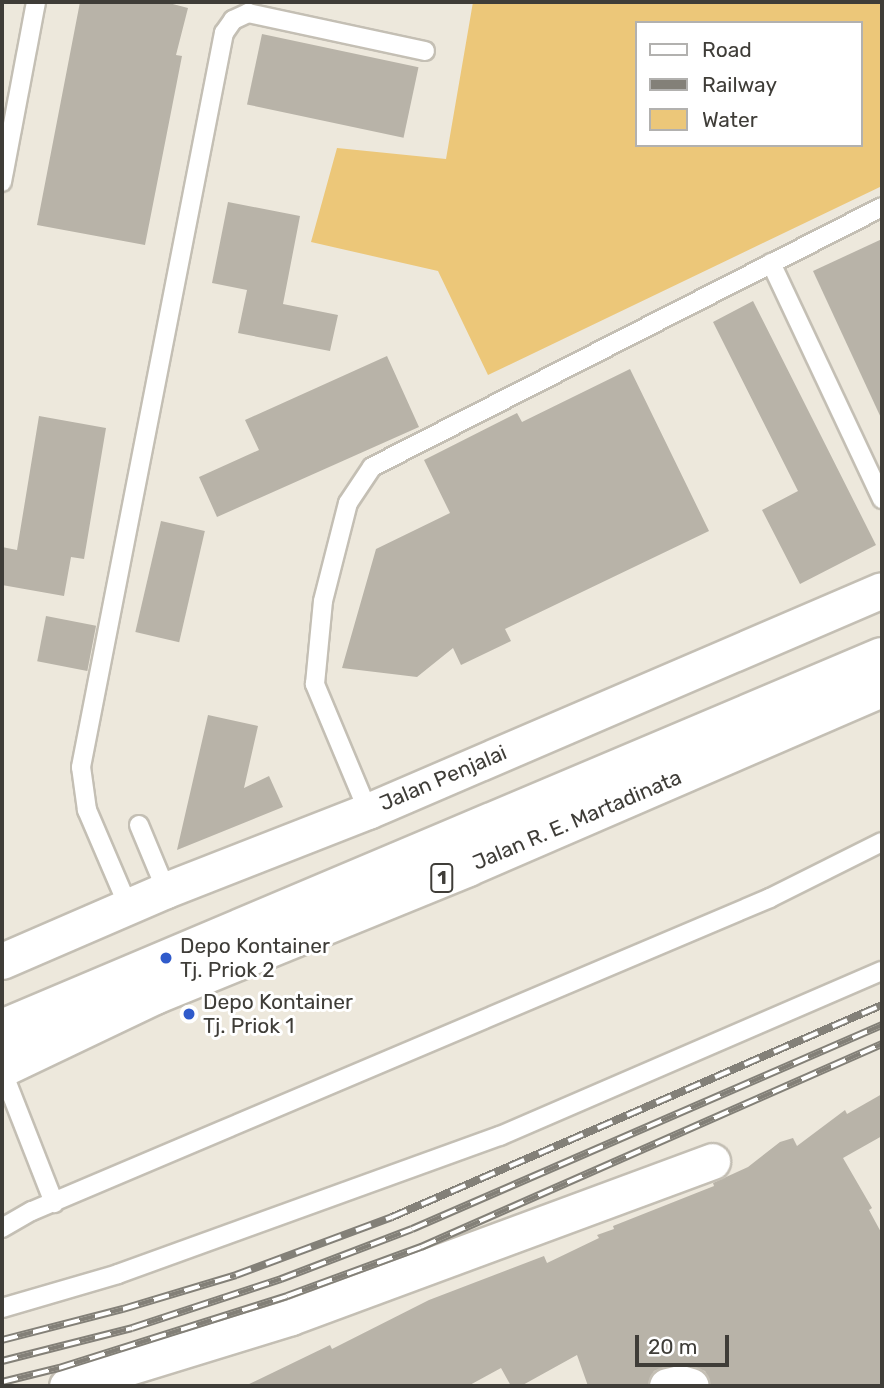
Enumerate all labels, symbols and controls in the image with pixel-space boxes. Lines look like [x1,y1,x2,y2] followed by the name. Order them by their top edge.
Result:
[636,21,863,147] legend
[702,37,752,62] text: Road
[702,72,777,97] text: Railway
[702,107,758,132] text: Water
[376,740,510,816] street label: Jalan Penjalai
[469,765,685,875] street label: Jalan R. E. Martadinata
[430,862,454,894] road number: 1
[180,933,330,983] place label: Depo Kontainer Tj. Priok 2
[158,950,174,966] marker: Depo Kontainer Tj. Priok 2
[203,989,353,1039] place label: Depo Kontainer Tj. Priok 1
[181,1006,197,1022] marker: Depo Kontainer Tj. Priok 1
[639,1322,734,1366] scale bar
[648,1334,697,1359] text: 20 m

